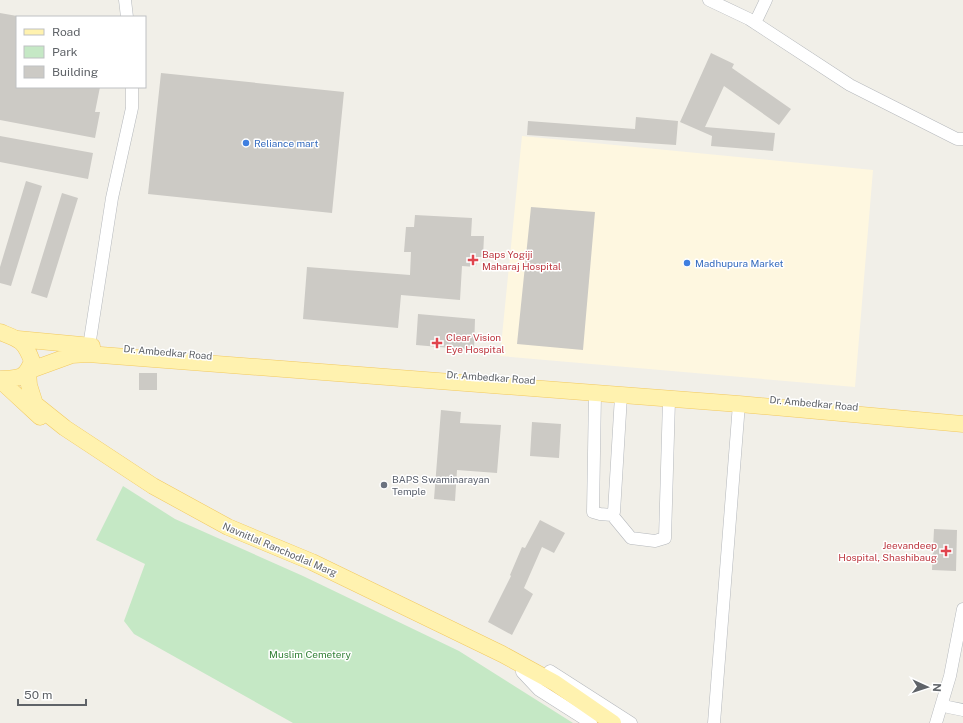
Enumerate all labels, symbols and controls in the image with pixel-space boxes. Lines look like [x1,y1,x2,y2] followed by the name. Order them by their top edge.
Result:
[16,16,146,88] legend
[52,25,80,39] text: Road
[52,45,78,59] text: Park
[52,65,98,79] text: Building
[254,137,318,149] place label: Reliance mart
[241,138,251,148] marker: Reliance mart
[482,248,561,272] place label: Baps Yogiji Maharaj Hospital
[467,254,479,266] marker: Baps Yogiji Maharaj Hospital
[695,257,784,269] place label: Madhupura Market
[682,258,692,268] marker: Madhupura Market
[446,331,504,355] place label: Clear Vision Eye Hospital
[431,337,443,349] marker: Clear Vision Eye Hospital
[123,342,213,362] street label: Dr. Ambedkar Road
[446,368,536,386] street label: Dr. Ambedkar Road
[769,393,859,413] street label: Dr. Ambedkar Road
[392,473,490,497] place label: BAPS Swaminarayan Temple
[379,480,389,490] marker: BAPS Swaminarayan Temple
[221,519,339,579] street label: Navnitlal Ranchodlal Marg
[838,539,937,563] place label: Jeevandeep Hospital, Shashibaug
[940,545,952,557] marker: Jeevandeep Hospital, Shashibaug
[269,648,352,660] park label: Muslim Cemetery
[907,667,947,707] north arrow
[18,681,86,707] scale bar
[931,683,943,692] text: N
[24,688,52,702] text: 50 m

